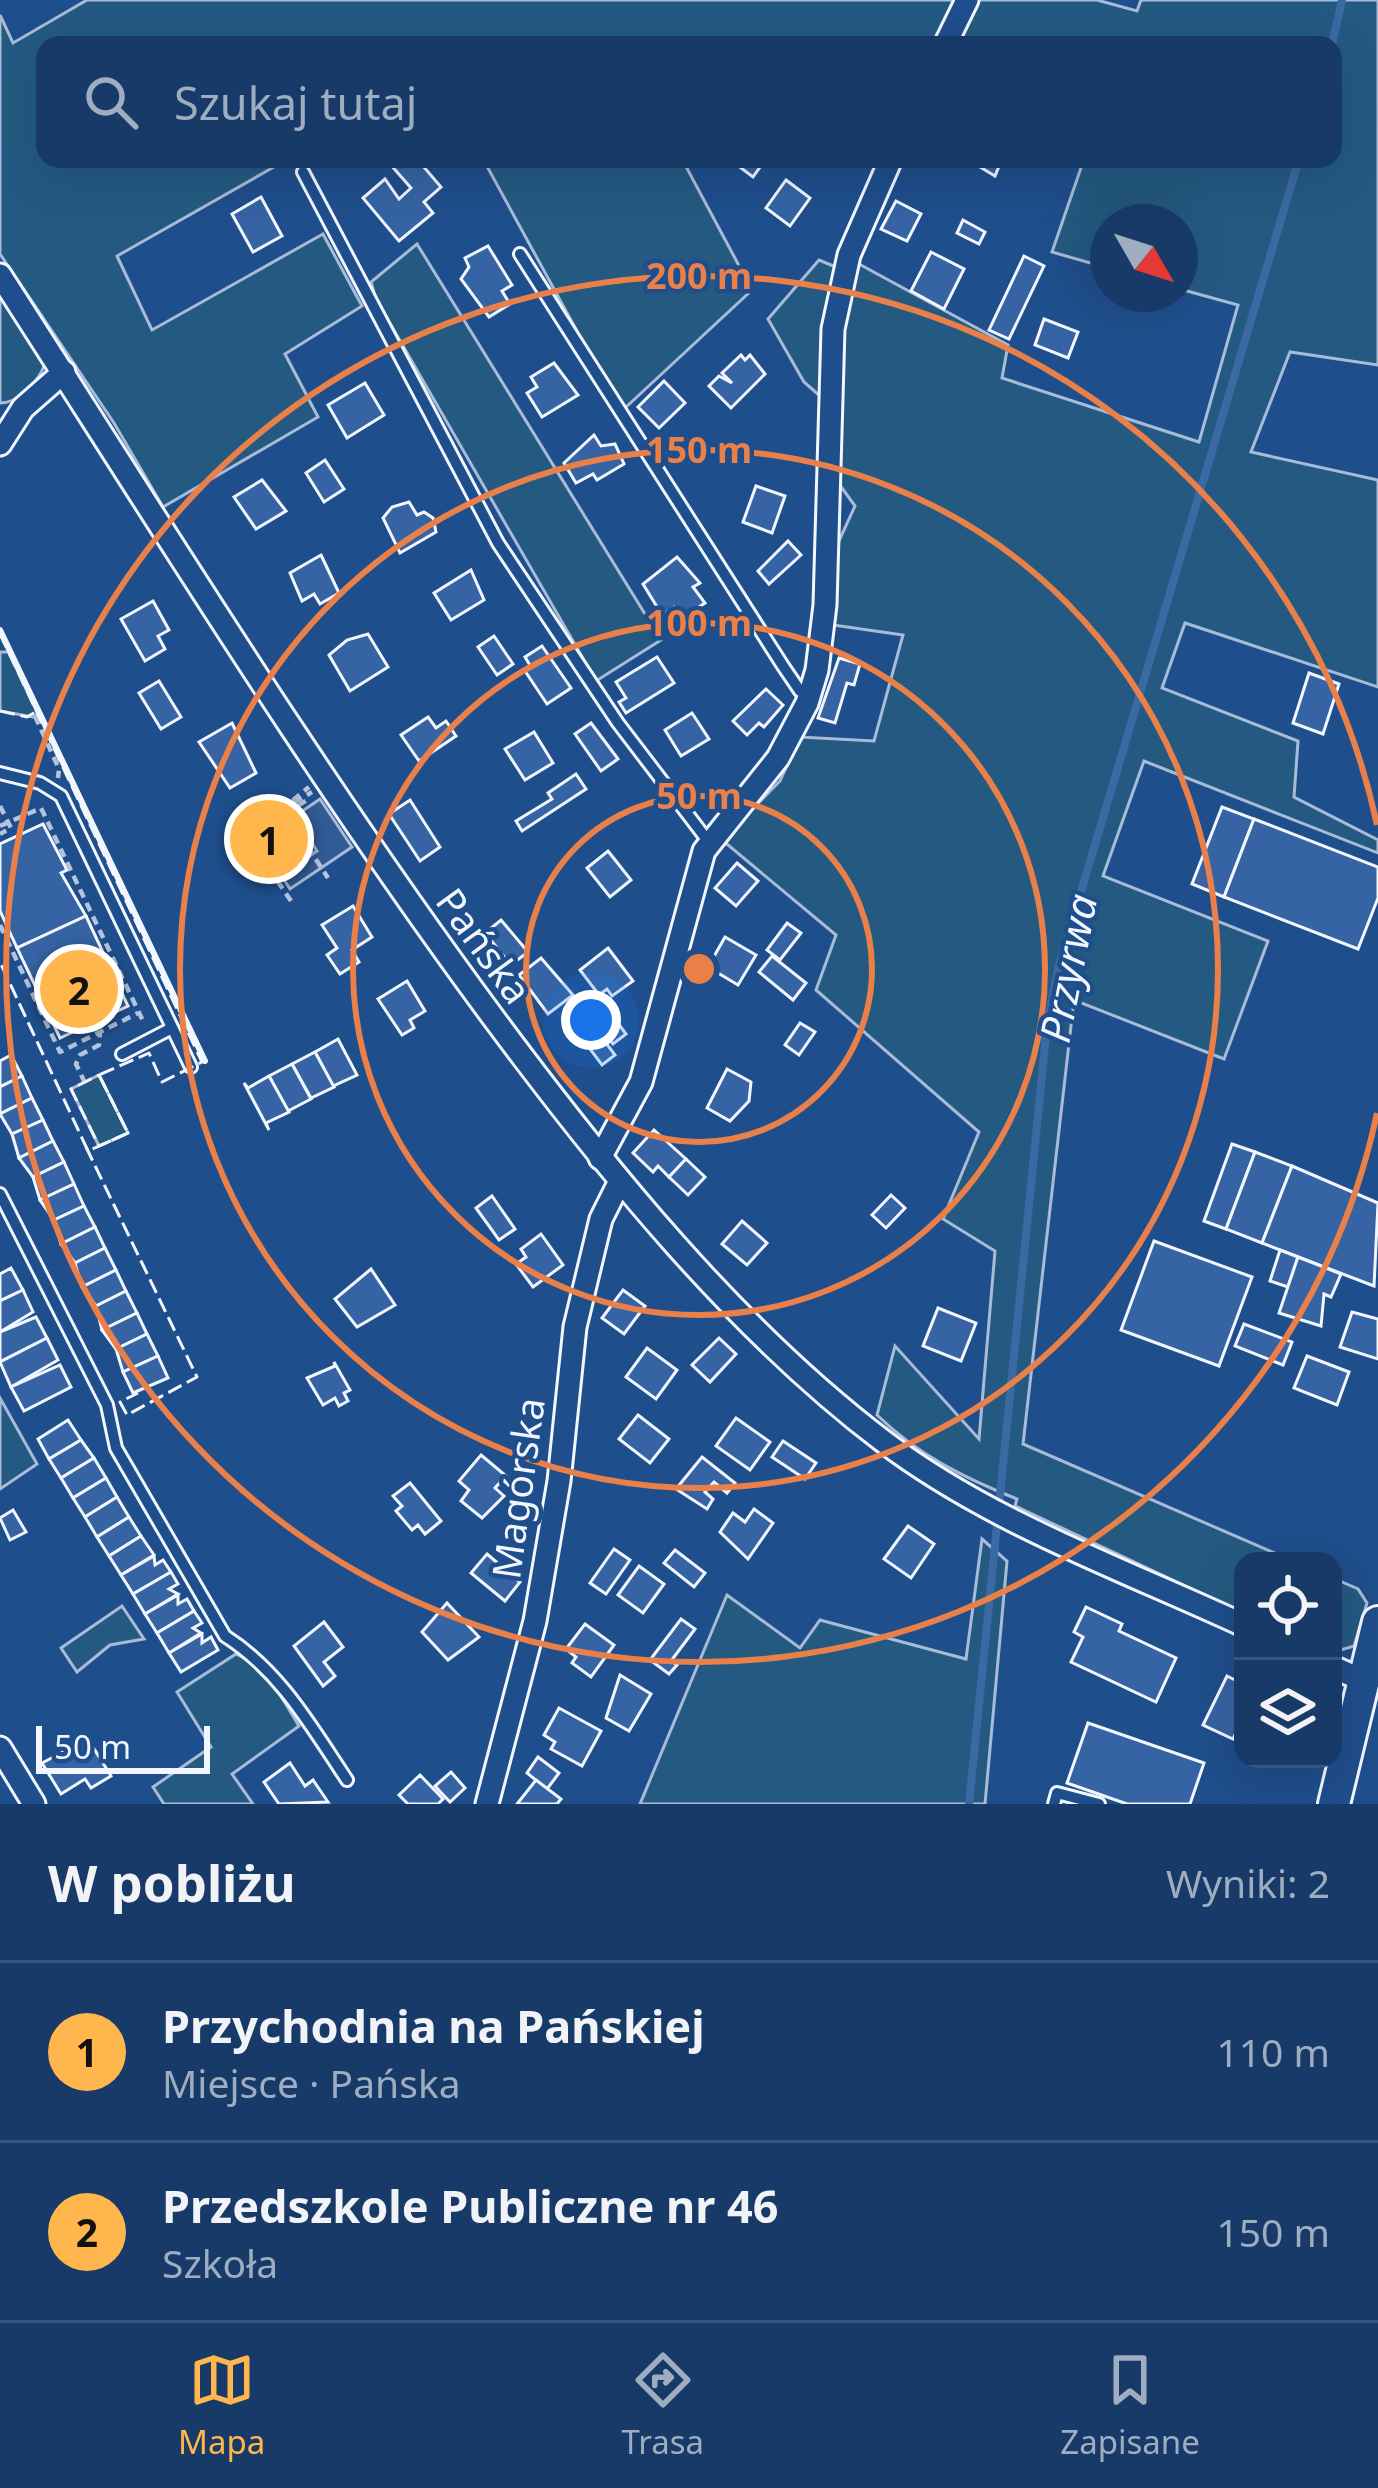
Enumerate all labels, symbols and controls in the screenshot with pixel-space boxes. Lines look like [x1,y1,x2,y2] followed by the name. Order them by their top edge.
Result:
[36,36,1342,168] search box
[78,69,144,135] icon: search
[174,72,417,133] text: Szukaj tutaj
[1090,204,1198,312] north arrow
[646,251,752,300] text: 200 m
[646,425,752,474] text: 150 m
[646,598,752,647] text: 100 m
[656,771,742,820] text: 50 m
[230,794,308,884] pin: 1
[425,876,545,1014] street label: Pańska
[1025,889,1109,1047] water label: Przyrwa
[40,944,118,1034] pin: 2
[678,948,720,990] centre of rings
[561,990,621,1050] your location
[478,1394,556,1582] street label: Magórska
[1234,1552,1342,1768] map controls
[1234,1552,1342,1660] button: locate
[1234,1660,1342,1768] button: layers
[36,1720,210,1773] scale bar
[54,1724,131,1769] text: 50 m
[48,1847,296,1917] text: W pobliżu
[1166,1856,1330,1909] text: Wyniki: 2
[162,1995,705,2056] text: Przychodnia na Pańskiej
[76,2025,98,2078] text: 1
[1216,2025,1330,2078] text: 110 m
[162,2056,461,2109] text: Miejsce · Pańska
[162,2175,779,2236] text: Przedszkole Publiczne nr 46
[76,2205,98,2258] text: 2
[1216,2205,1330,2258] text: 150 m
[162,2236,278,2289] text: Szkoła
[178,2347,265,2464] tab: Mapa
[622,2347,704,2464] tab: Trasa
[1060,2347,1200,2464] tab: Zapisane

